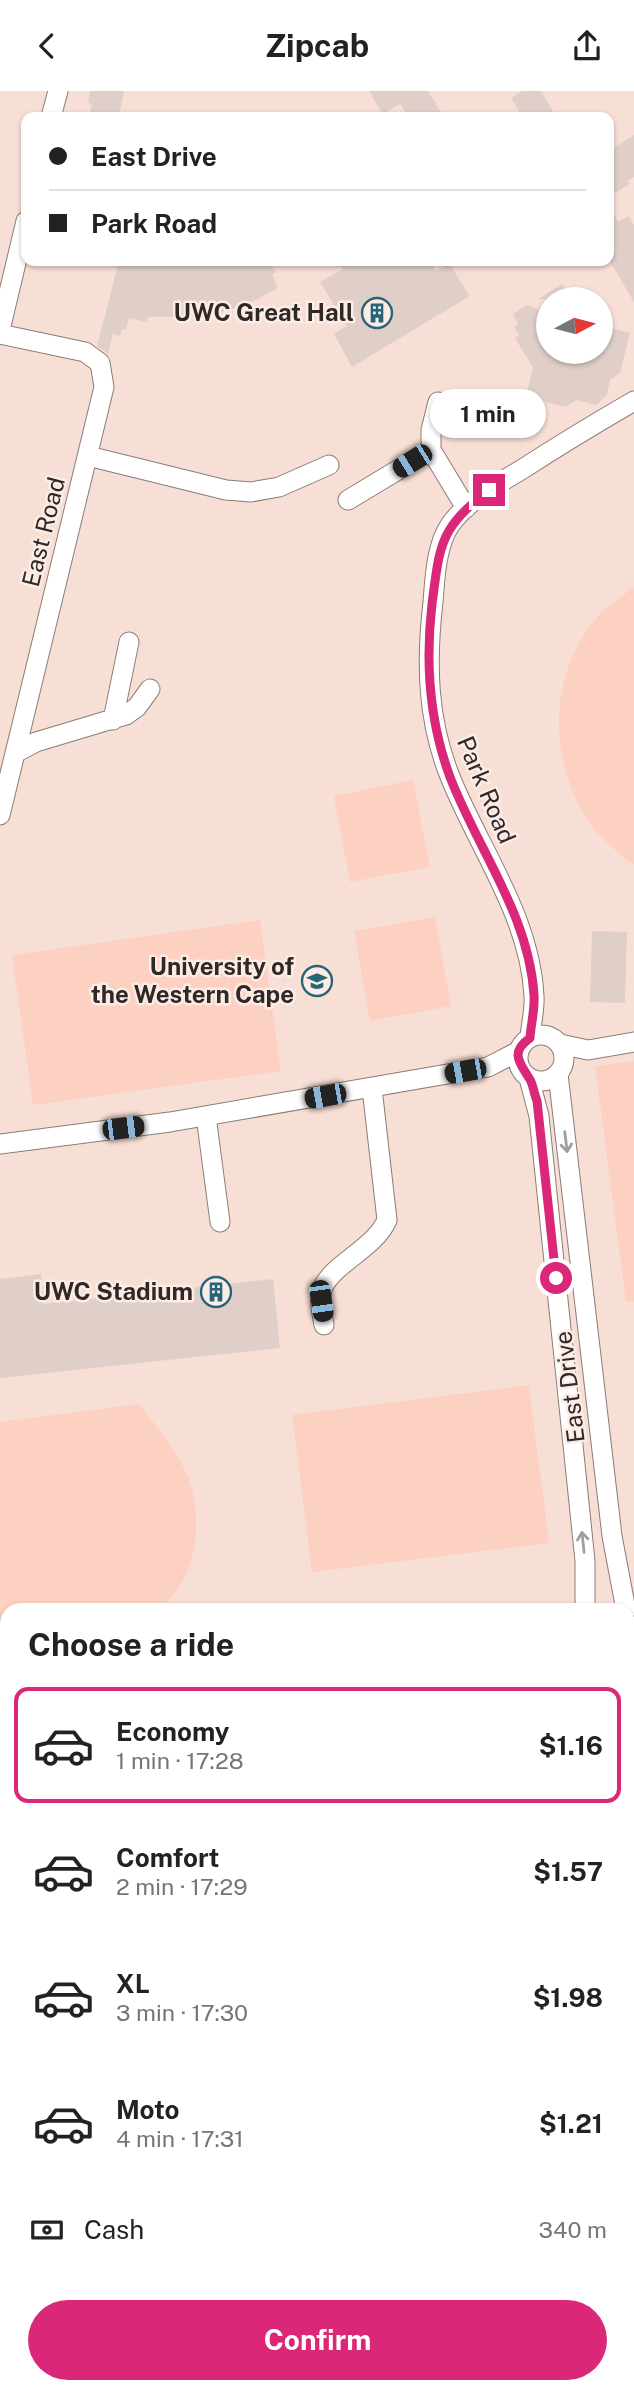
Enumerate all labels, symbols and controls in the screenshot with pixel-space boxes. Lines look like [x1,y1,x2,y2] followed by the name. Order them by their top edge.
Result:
[28,27,66,65] icon: back
[265,27,369,64] text: Zipcab
[568,27,606,65] icon: share
[91,141,217,172] text: East Drive
[91,208,217,239] text: Park Road
[536,287,612,364] north arrow
[536,287,613,364] map controls
[360,296,394,330] building icon: UWC Great Hall
[174,298,354,326] place label: UWC Great Hall
[431,389,547,437] callout: 1 min
[460,400,516,427] text: 1 min
[389,441,436,481] car
[16,474,70,589] street label: East Road
[473,474,505,506] route end
[452,732,522,847] street label: Park Road
[91,952,294,1008] place label: University of the Western Cape
[300,964,334,998] school or university icon: University of the Western Cape
[443,1057,488,1085] car
[303,1082,348,1110] car
[101,1115,146,1141] car
[559,1130,572,1153] one-way arrow
[540,1262,572,1294] route start
[199,1275,233,1309] building icon: UWC Stadium
[34,1277,193,1305] place label: UWC Stadium
[308,1279,335,1323] car
[548,1330,590,1445] street label: East Drive
[576,1531,589,1554] one-way arrow
[28,1626,234,1663] text: Choose a ride
[32,1714,95,1777] icon: car
[116,1716,229,1747] text: Economy
[539,1730,603,1761] text: $1.16
[116,1747,244,1774] text: 1 min · 17:28
[32,1840,95,1903] icon: car
[116,1842,219,1873] text: Comfort
[533,1856,603,1887] text: $1.57
[116,1873,248,1900] text: 2 min · 17:29
[32,1966,95,2029] icon: car
[116,1968,150,1999] text: XL
[533,1982,603,2013] text: $1.98
[116,1999,248,2026] text: 3 min · 17:30
[32,2092,95,2155] icon: car
[116,2094,179,2125] text: Moto
[539,2108,603,2139] text: $1.21
[116,2125,244,2152] text: 4 min · 17:31
[28,2211,66,2249] icon: cash
[84,2214,144,2245] text: Cash
[539,2216,607,2243] text: 340 m
[28,2300,607,2380] button: Confirm

